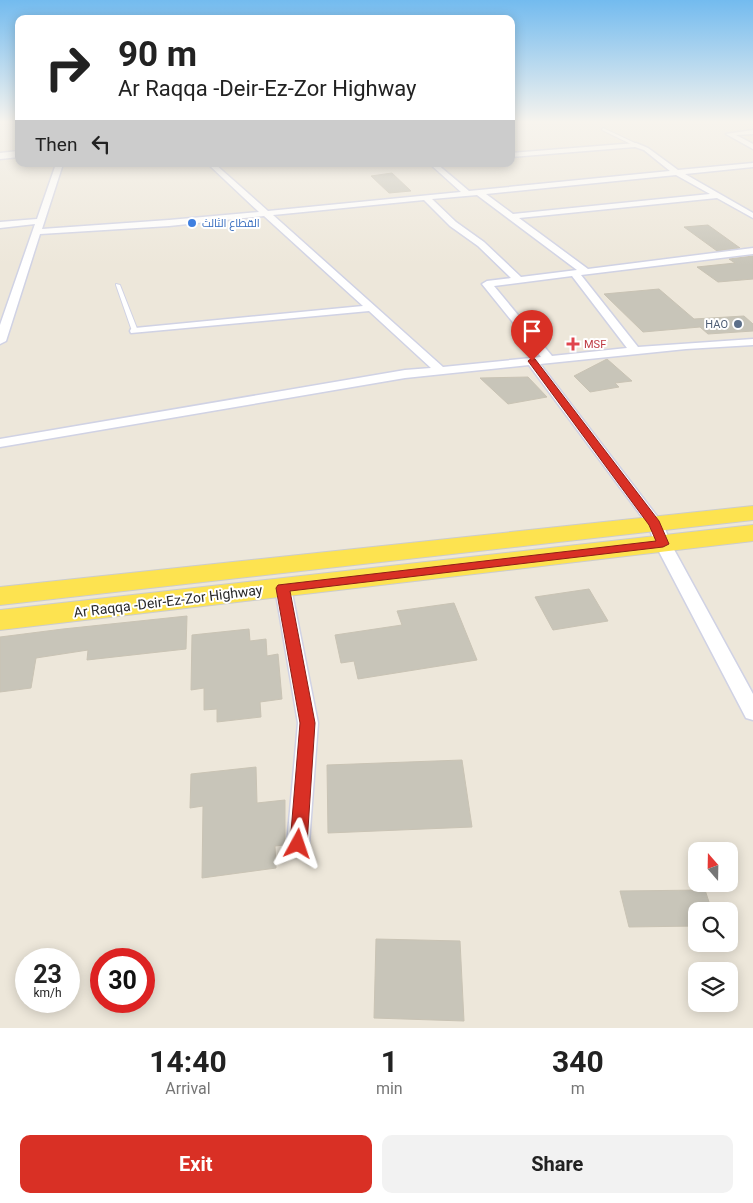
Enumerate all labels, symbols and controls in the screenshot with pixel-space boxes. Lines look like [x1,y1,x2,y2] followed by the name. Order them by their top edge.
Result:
[118,34,197,75] text: 90 m
[35,35,100,100] icon: right
[118,76,416,101] text: Ar Raqqa -Deir-Ez-Zor Highway
[87,130,115,158] icon: left
[35,133,77,156] text: Then
[186,217,198,229] marker: القطاع الثالث
[202,217,260,231] place label: القطاع الثالث
[511,310,553,361] pin
[518,317,546,345] icon: arrive
[705,318,728,331] place label: HAO
[732,318,744,330] marker: HAO
[566,337,580,351] marker: MSF
[584,338,606,351] place label: MSF
[73,581,264,621] street label: Ar Raqqa -Deir-Ez-Zor Highway
[271,817,323,869] position arrow
[688,842,738,892] north arrow
[688,842,738,1012] map controls
[688,902,738,952] button: search
[90,948,155,1013] speed limit sign: 30
[33,960,62,989] text: 23
[688,962,738,1012] button: layers
[33,986,62,1000] text: km/h
[149,1044,227,1079] text: 14:40
[381,1044,398,1079] text: 1
[552,1044,604,1079] text: 340
[165,1079,211,1098] text: Arrival
[376,1079,403,1098] text: min
[571,1079,585,1098] text: m
[20,1135,372,1193] button: Exit
[382,1135,733,1193] button: Share

